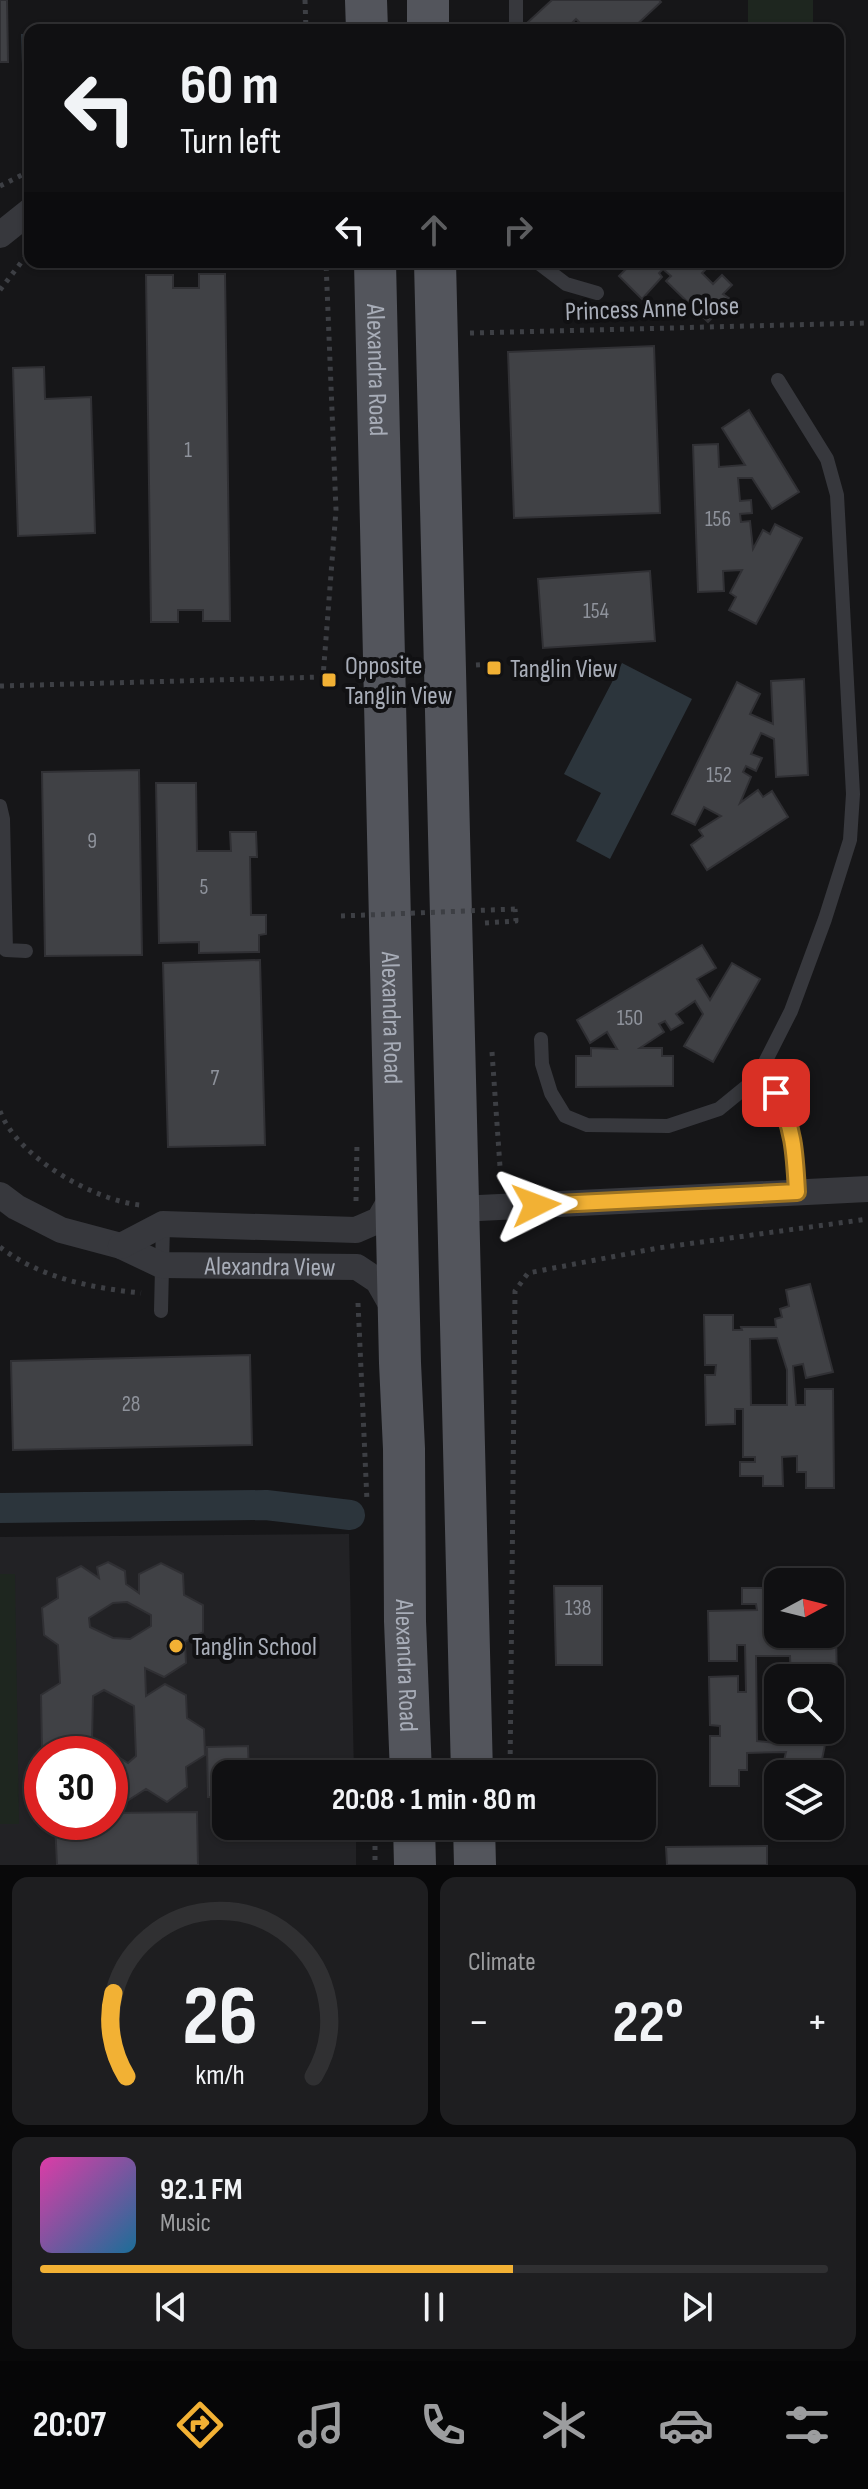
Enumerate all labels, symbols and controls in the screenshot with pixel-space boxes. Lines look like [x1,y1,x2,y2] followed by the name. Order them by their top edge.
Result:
[180,53,279,120] text: 60 m
[48,56,152,160] icon: left
[180,121,281,164] text: Turn left
[328,208,372,252] icon: left
[412,208,456,252] icon: ahead
[496,208,540,252] icon: right
[564,291,740,328] street label: Princess Anne Close
[359,302,393,437] street label: Alexandra Road
[184,437,192,464] house number: 1
[705,506,731,533] house number: 156
[583,598,609,625] house number: 154
[345,651,453,712] place label: Opposite Tanglin View
[510,654,618,685] place label: Tanglin View
[485,659,503,677] marker: Tanglin View
[320,671,338,689] marker: Opposite Tanglin View
[706,762,732,789] house number: 152
[87,828,97,855] house number: 9
[200,874,209,901] house number: 5
[374,950,408,1084] street label: Alexandra Road
[617,1005,643,1032] house number: 150
[742,1059,810,1127] pin
[211,1065,220,1092] house number: 7
[754,1071,798,1115] icon: arrive
[494,1163,578,1247] position arrow
[204,1251,336,1284] street label: Alexandra View
[122,1391,140,1418] house number: 28
[764,1568,844,1648] north arrow
[764,1568,844,1840] map controls
[565,1595,591,1622] house number: 138
[388,1598,423,1732] street label: Alexandra Road
[192,1632,317,1663] place label: Tanglin School
[167,1637,185,1655] marker: Tanglin School
[764,1664,844,1744] button: search
[24,1736,128,1840] speed limit sign: 30
[764,1760,844,1840] button: layers
[332,1782,536,1818] text: 20:08 · 1 min · 80 m
[468,1947,536,1978] text: Climate
[182,1968,258,2068] text: 26
[612,1987,684,2059] text: 22°
[468,1996,490,2049] text: −
[806,1996,828,2049] text: +
[195,2058,245,2093] text: km/h
[160,2172,242,2208] text: 92.1 FM
[160,2208,211,2239] text: Music
[149,2285,193,2329] icon: previous
[412,2285,456,2329] icon: pause
[675,2285,719,2329] icon: next
[172,2397,228,2453] icon: directions
[293,2397,349,2453] icon: music
[415,2397,471,2453] icon: phone
[536,2397,592,2453] icon: climate
[658,2397,714,2453] icon: car
[779,2397,835,2453] icon: filters
[33,2404,106,2447] text: 20:07

